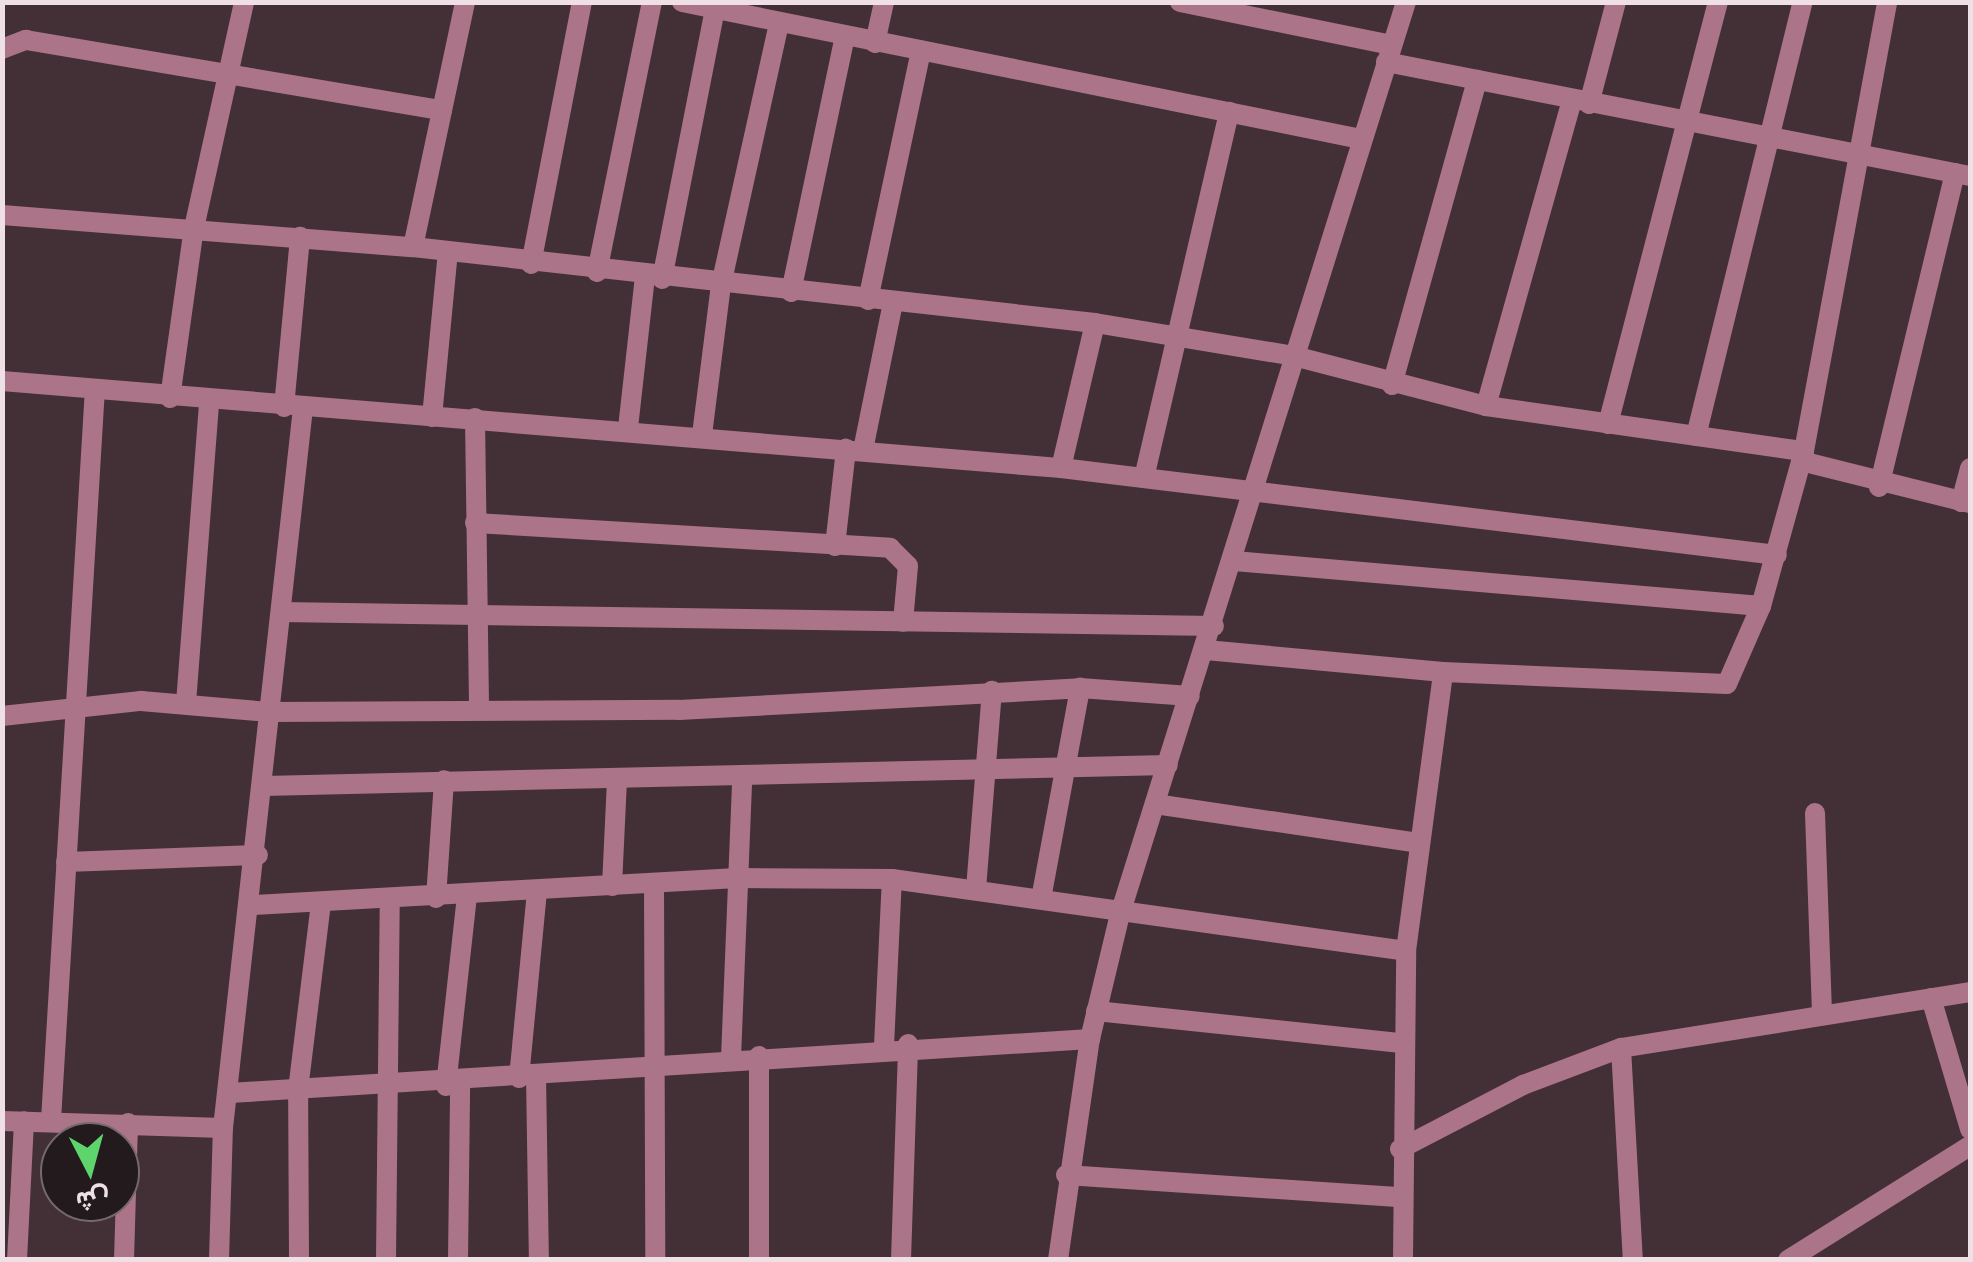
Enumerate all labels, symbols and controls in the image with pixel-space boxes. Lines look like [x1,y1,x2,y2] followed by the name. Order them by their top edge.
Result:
[40,1122,140,1222] north arrow
[75,1183,111,1218] text: ش

